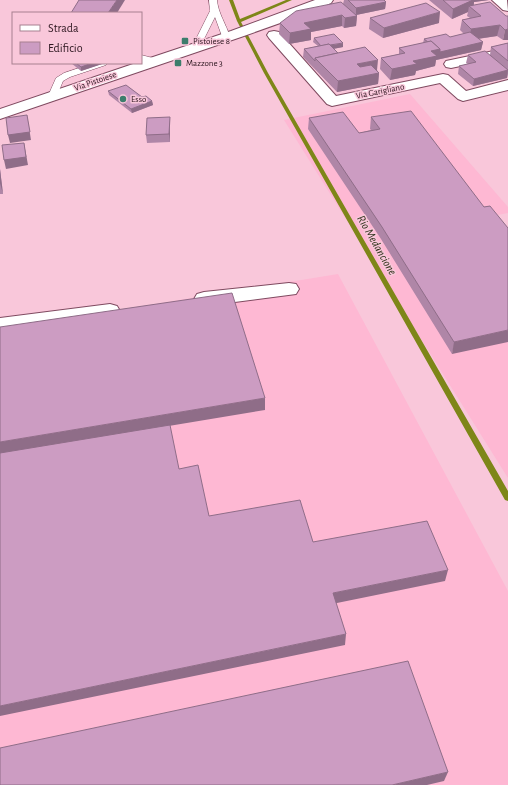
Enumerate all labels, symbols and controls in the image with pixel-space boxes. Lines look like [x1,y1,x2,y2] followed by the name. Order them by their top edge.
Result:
[12,12,142,64] legend
[48,22,79,34] text: Strada
[180,36,190,46] marker: Pistoiese 8
[193,37,230,46] place label: Pistoiese 8
[48,42,83,54] text: Edificio
[173,58,183,68] marker: Mazzone 3
[186,59,223,68] place label: Mazzone 3
[73,70,117,93] street label: Via Pistoiese
[355,82,406,101] street label: Via Garigliano
[118,94,128,104] marker: Esso
[131,95,147,104] place label: Esso
[355,213,399,277] water label: Rio Medancione

